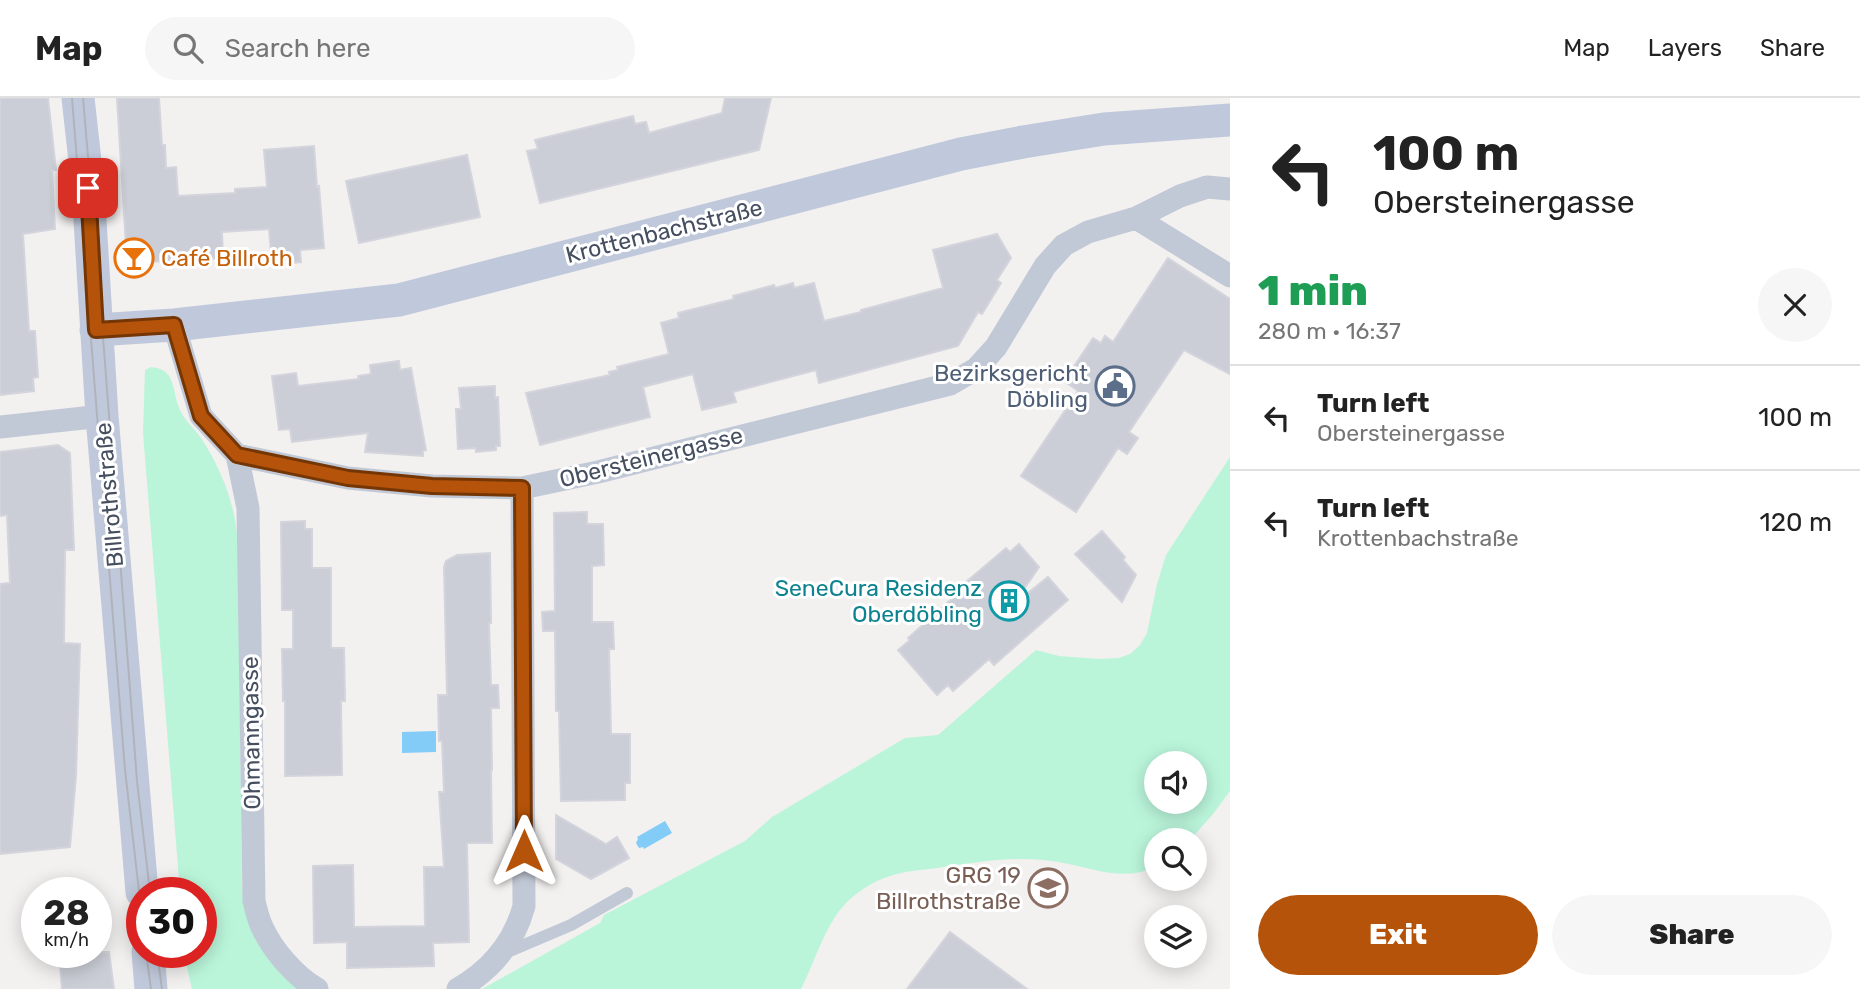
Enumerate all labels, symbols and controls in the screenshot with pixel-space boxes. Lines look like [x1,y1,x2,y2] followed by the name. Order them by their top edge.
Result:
[145,17,635,80] search box
[35,29,103,68] text: Map
[169,29,207,67] icon: search
[225,33,370,64] text: Search here
[1563,34,1610,62] text: Map
[1648,34,1722,62] text: Layers
[1760,34,1825,62] text: Share
[1373,124,1519,182] text: 100 m
[1258,126,1349,217] icon: left
[58,158,118,218] pin
[69,169,107,207] icon: arrive
[1373,183,1635,221] text: Obersteinergasse
[563,193,765,269] street label: Krottenbachstraße
[113,237,155,279] bar icon: Café Billroth
[161,244,293,272] place label: Café Billroth
[1258,266,1368,316] text: 1 min
[1758,268,1832,342] button: close
[1258,317,1401,345] text: 280 m · 16:37
[934,359,1088,413] place label: Bezirksgericht Döbling
[1094,365,1136,407] public building icon: Bezirksgericht Döbling
[1317,388,1429,419] text: Turn left
[1258,399,1296,437] icon: left
[1758,402,1832,433] text: 100 m
[1317,419,1505,447] text: Obersteinergasse
[556,421,746,493] street label: Obersteinergasse
[89,422,129,568] street label: Billrothstraße
[1317,493,1429,524] text: Turn left
[1258,504,1296,542] icon: left
[1760,507,1832,538] text: 120 m
[1317,524,1519,552] text: Krottenbachstraße
[775,574,982,628] place label: SeneCura Residenz Oberdöbling
[988,580,1030,622] building icon: SeneCura Residenz Oberdöbling
[236,656,266,810] street label: Ohmanngasse
[1144,751,1207,968] map controls
[1144,751,1207,814] button: sound
[487,814,561,888] position arrow
[1144,828,1207,891] button: search
[876,861,1021,915] place label: GRG 19 Billrothstraße
[1027,867,1069,909] school or university icon: GRG 19 Billrothstraße
[126,877,217,968] speed limit sign: 30
[43,892,90,934] text: 28
[1258,895,1538,975] button: Exit
[1552,895,1832,975] button: Share
[1144,905,1207,968] button: layers
[44,929,89,951] text: km/h

